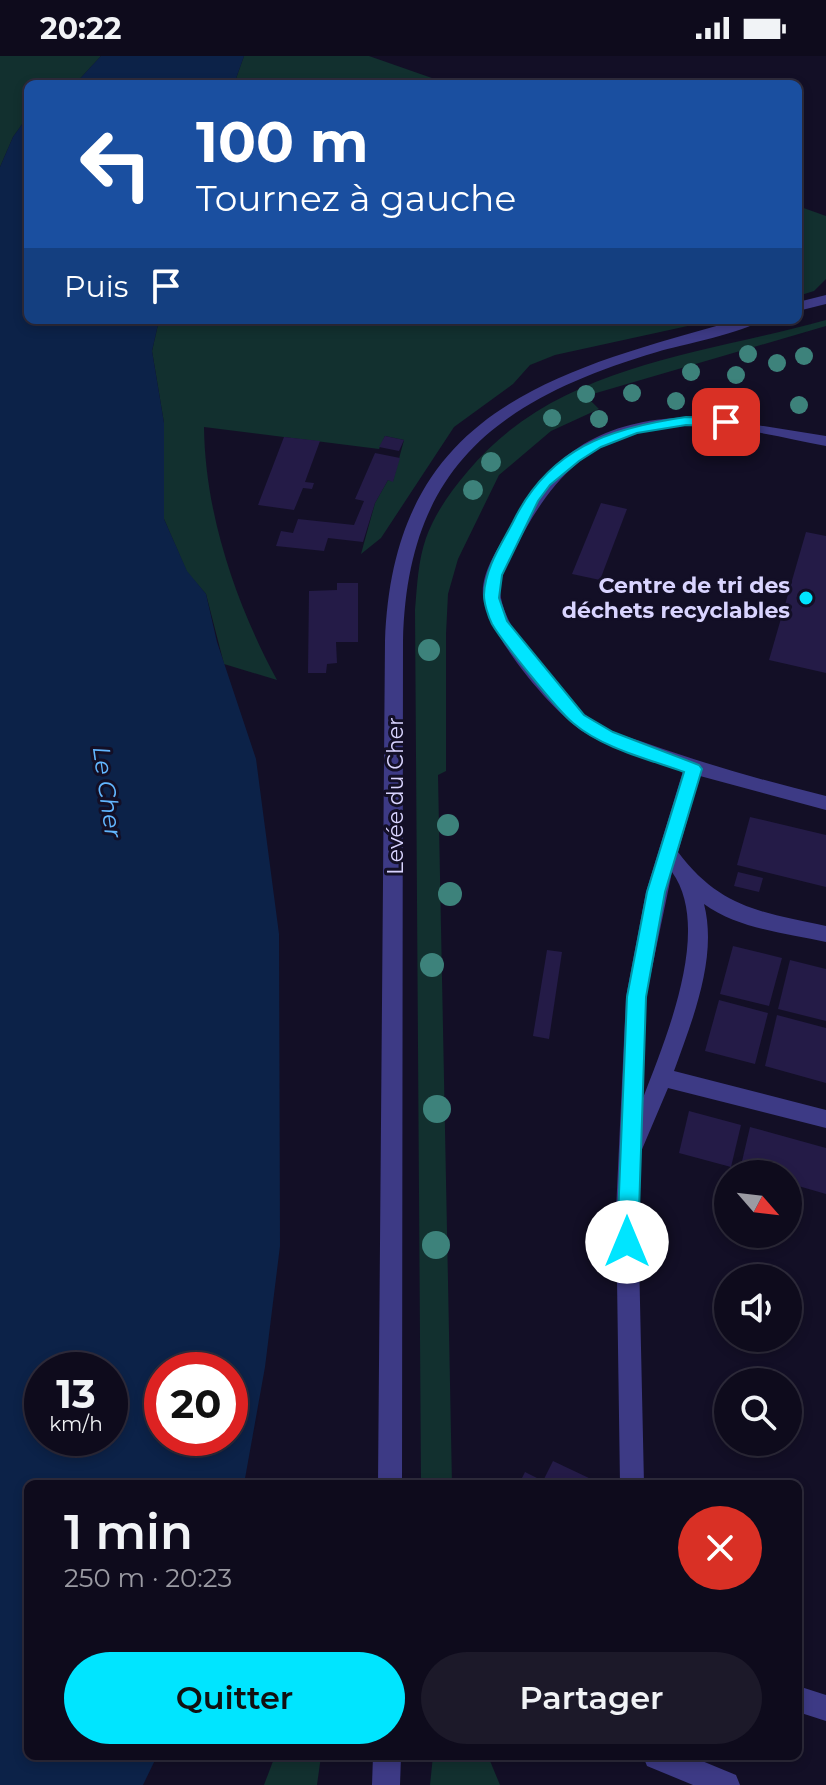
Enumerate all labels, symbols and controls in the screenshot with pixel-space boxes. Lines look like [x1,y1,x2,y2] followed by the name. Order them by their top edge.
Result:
[40,10,121,47] text: 20:22
[196,108,369,176] text: 100 m
[64,112,168,216] icon: left
[196,176,516,220] text: Tournez à gauche
[144,264,188,308] icon: arrive
[64,268,128,305] text: Puis
[692,388,760,456] pin
[704,400,748,444] icon: arrive
[562,572,790,624] place label: Centre de tri des déchets recyclables
[797,589,815,607] marker: Centre de tri des déchets recyclables
[382,717,409,875] street label: Levée du Cher
[87,744,128,841] water label: Le Cher
[714,1160,802,1248] north arrow
[714,1160,802,1456] map controls
[585,1200,669,1284] position arrow
[714,1264,802,1352] button: sound
[144,1352,248,1456] speed limit sign: 20
[714,1368,802,1456] button: search
[56,1369,96,1418] text: 13
[49,1412,103,1436] text: km/h
[64,1503,193,1561] text: 1 min
[678,1506,762,1590] button: close
[64,1562,232,1594] text: 250 m · 20:23
[64,1652,405,1744] button: Quitter
[421,1652,762,1744] button: Partager

